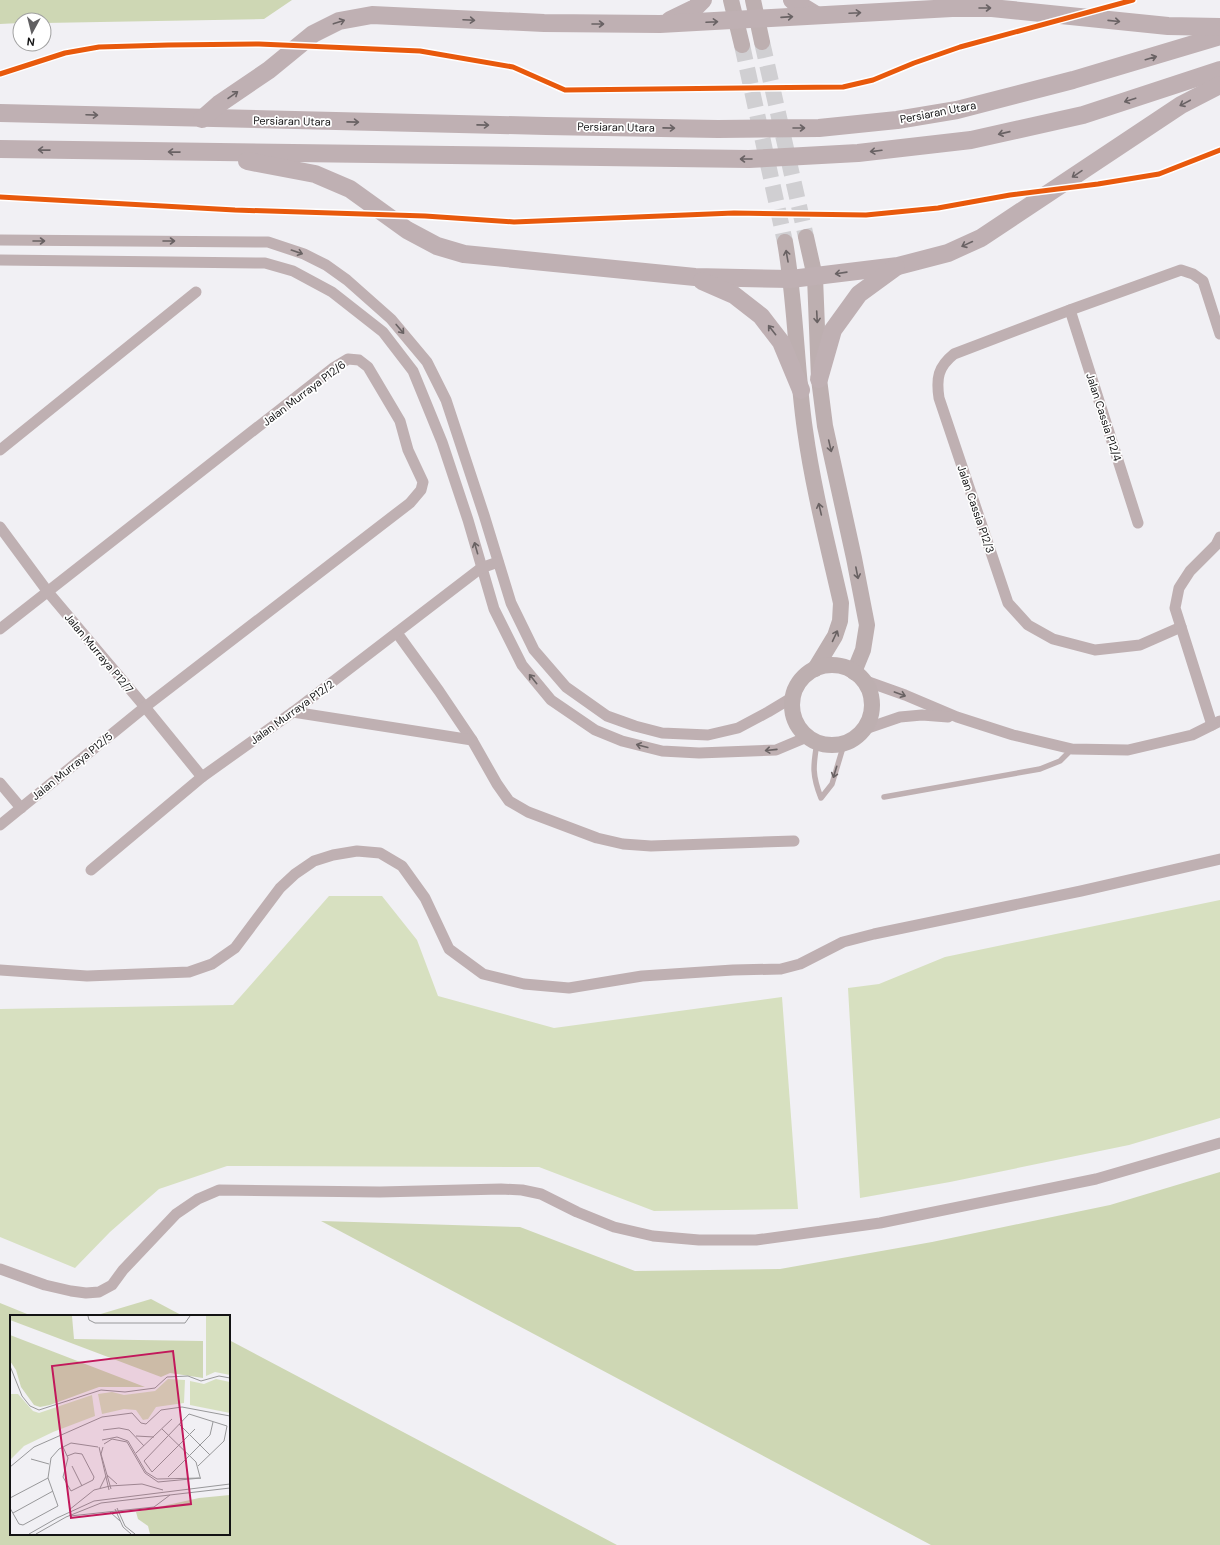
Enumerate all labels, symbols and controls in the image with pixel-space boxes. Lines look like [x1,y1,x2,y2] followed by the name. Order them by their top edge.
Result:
[978,4,991,12] one-way arrow
[848,9,861,16] one-way arrow
[12,12,52,52] north arrow
[780,13,793,21] one-way arrow
[462,16,475,23] one-way arrow
[1107,17,1120,25] one-way arrow
[333,18,346,25] one-way arrow
[705,18,718,25] one-way arrow
[591,20,604,27] one-way arrow
[26,34,36,49] text: N
[1144,53,1157,61] one-way arrow
[227,91,238,99] one-way arrow
[1124,96,1136,104] one-way arrow
[899,98,977,126] street label: Persiaran Utara
[1180,100,1192,107] one-way arrow
[85,111,98,119] one-way arrow
[253,113,331,129] street label: Persiaran Utara
[346,118,359,126] one-way arrow
[577,119,655,135] street label: Persiaran Utara
[476,121,489,129] one-way arrow
[662,124,675,132] one-way arrow
[792,124,805,132] one-way arrow
[998,129,1011,137] one-way arrow
[38,146,51,154] one-way arrow
[168,148,181,156] one-way arrow
[870,148,883,155] one-way arrow
[740,155,753,163] one-way arrow
[1071,170,1082,178] one-way arrow
[32,237,45,245] one-way arrow
[162,237,175,245] one-way arrow
[961,241,973,248] one-way arrow
[291,249,304,256] one-way arrow
[783,250,791,263] one-way arrow
[835,269,848,277] one-way arrow
[813,310,820,323] one-way arrow
[396,324,405,335] one-way arrow
[767,324,776,335] one-way arrow
[260,357,348,429] street label: Jalan Murraya P12/6
[1083,371,1125,463] street label: Jalan Cassia P12/4
[826,439,834,452] one-way arrow
[954,463,998,555] street label: Jalan Cassia P12/3
[816,503,824,516] one-way arrow
[472,542,479,555] one-way arrow
[853,566,861,579] one-way arrow
[62,610,136,696] street label: Jalan Murraya P12/7
[831,630,839,642] one-way arrow
[529,674,538,684] one-way arrow
[247,677,337,747] street label: Jalan Murraya P12/2
[893,690,905,698] one-way arrow
[29,729,116,803] street label: Jalan Murraya P12/5
[635,742,648,749] one-way arrow
[765,746,778,753] one-way arrow
[831,766,839,778] one-way arrow
[10,1315,230,1535] inset map

